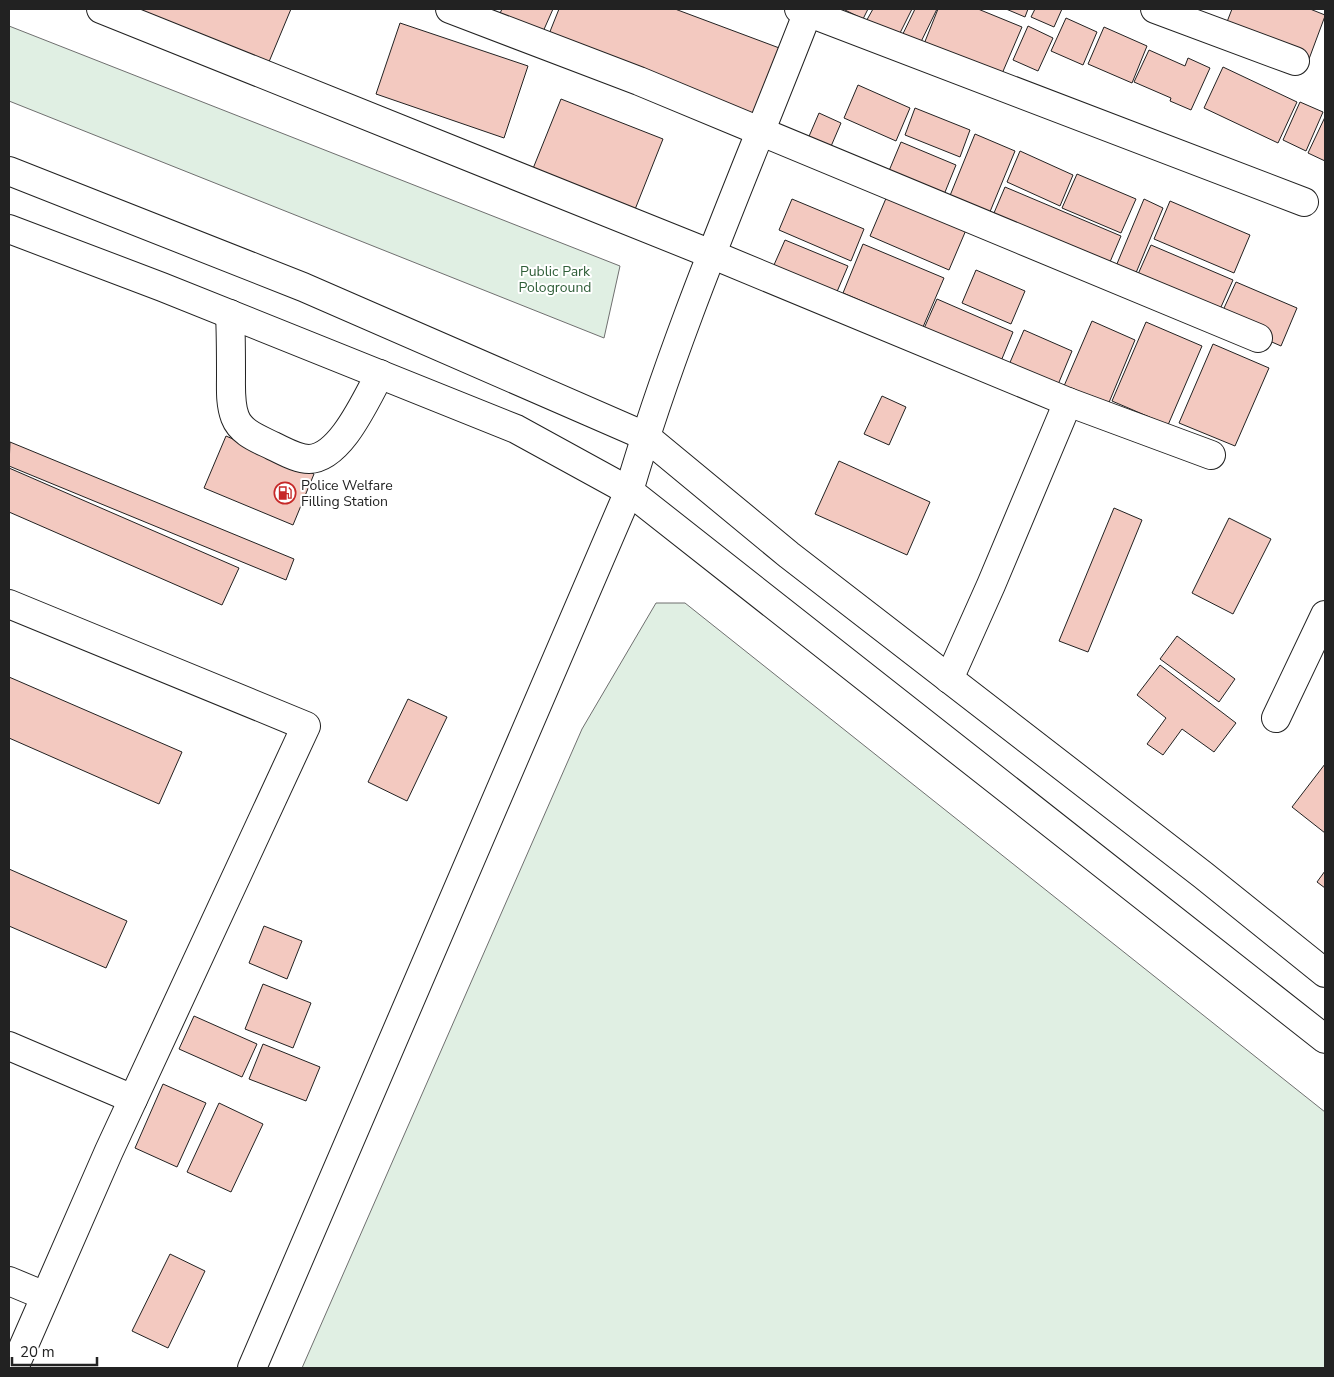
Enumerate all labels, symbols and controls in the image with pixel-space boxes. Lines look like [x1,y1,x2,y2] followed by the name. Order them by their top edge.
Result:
[518,262,592,297] park label: Public Park Pologround
[301,476,393,511] place label: Police Welfare Filling Station
[273,481,297,505] fuel station icon: Police Welfare Filling Station
[12,1334,98,1366] scale bar
[20,1342,55,1362] text: 20 m

